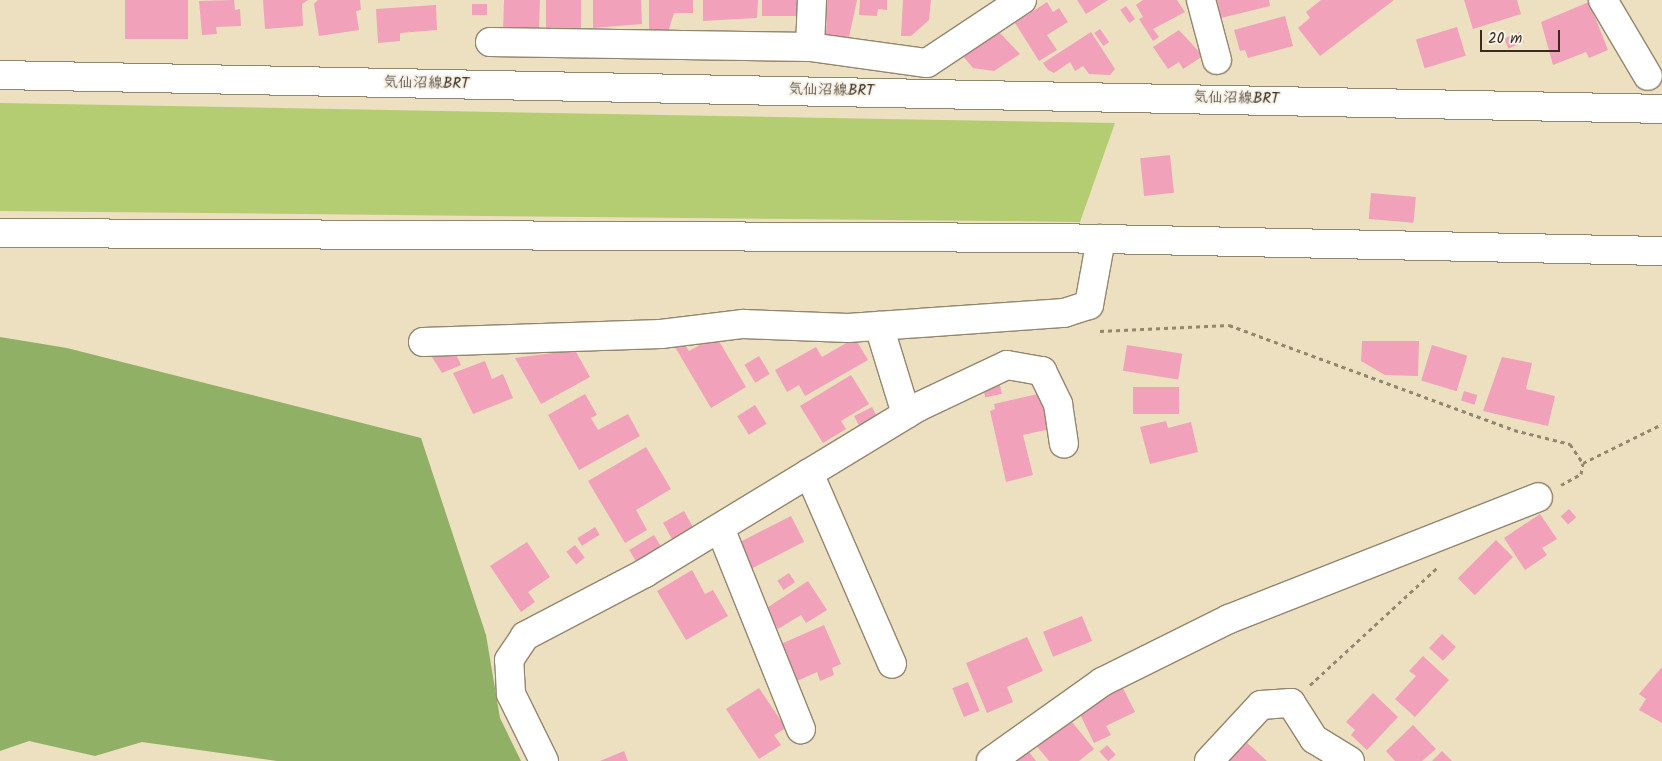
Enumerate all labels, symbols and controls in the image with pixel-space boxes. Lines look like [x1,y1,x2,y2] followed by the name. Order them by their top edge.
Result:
[1482,20,1562,52] scale bar
[1488,27,1522,51] text: 20 m
[383,74,469,94] street label: 気仙沼線BRT
[788,81,874,101] street label: 気仙沼線BRT
[1193,89,1279,109] street label: 気仙沼線BRT

